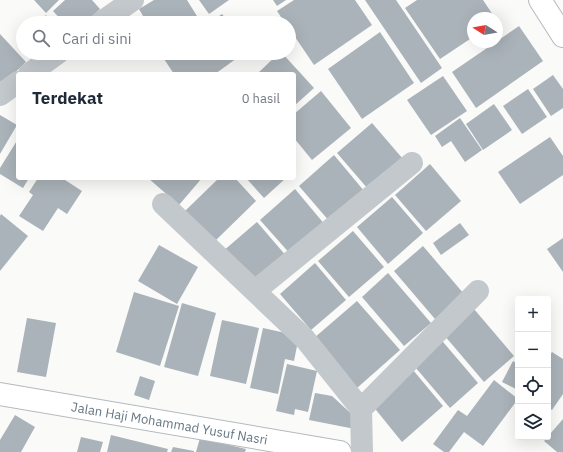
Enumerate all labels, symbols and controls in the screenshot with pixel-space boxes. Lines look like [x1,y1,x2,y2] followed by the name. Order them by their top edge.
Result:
[467,12,503,48] north arrow
[16,16,296,60] search box
[30,27,52,49] icon: search
[62,29,131,48] text: Cari di sini
[32,87,103,109] text: Terdekat
[242,90,280,107] text: 0 hasil
[515,296,551,440] map controls
[515,296,551,332] button: +
[515,332,551,368] button: −
[515,368,551,404] button: locate
[70,398,269,448] street label: Jalan Haji Mohammad Yusuf Nasri
[515,404,551,440] button: layers

